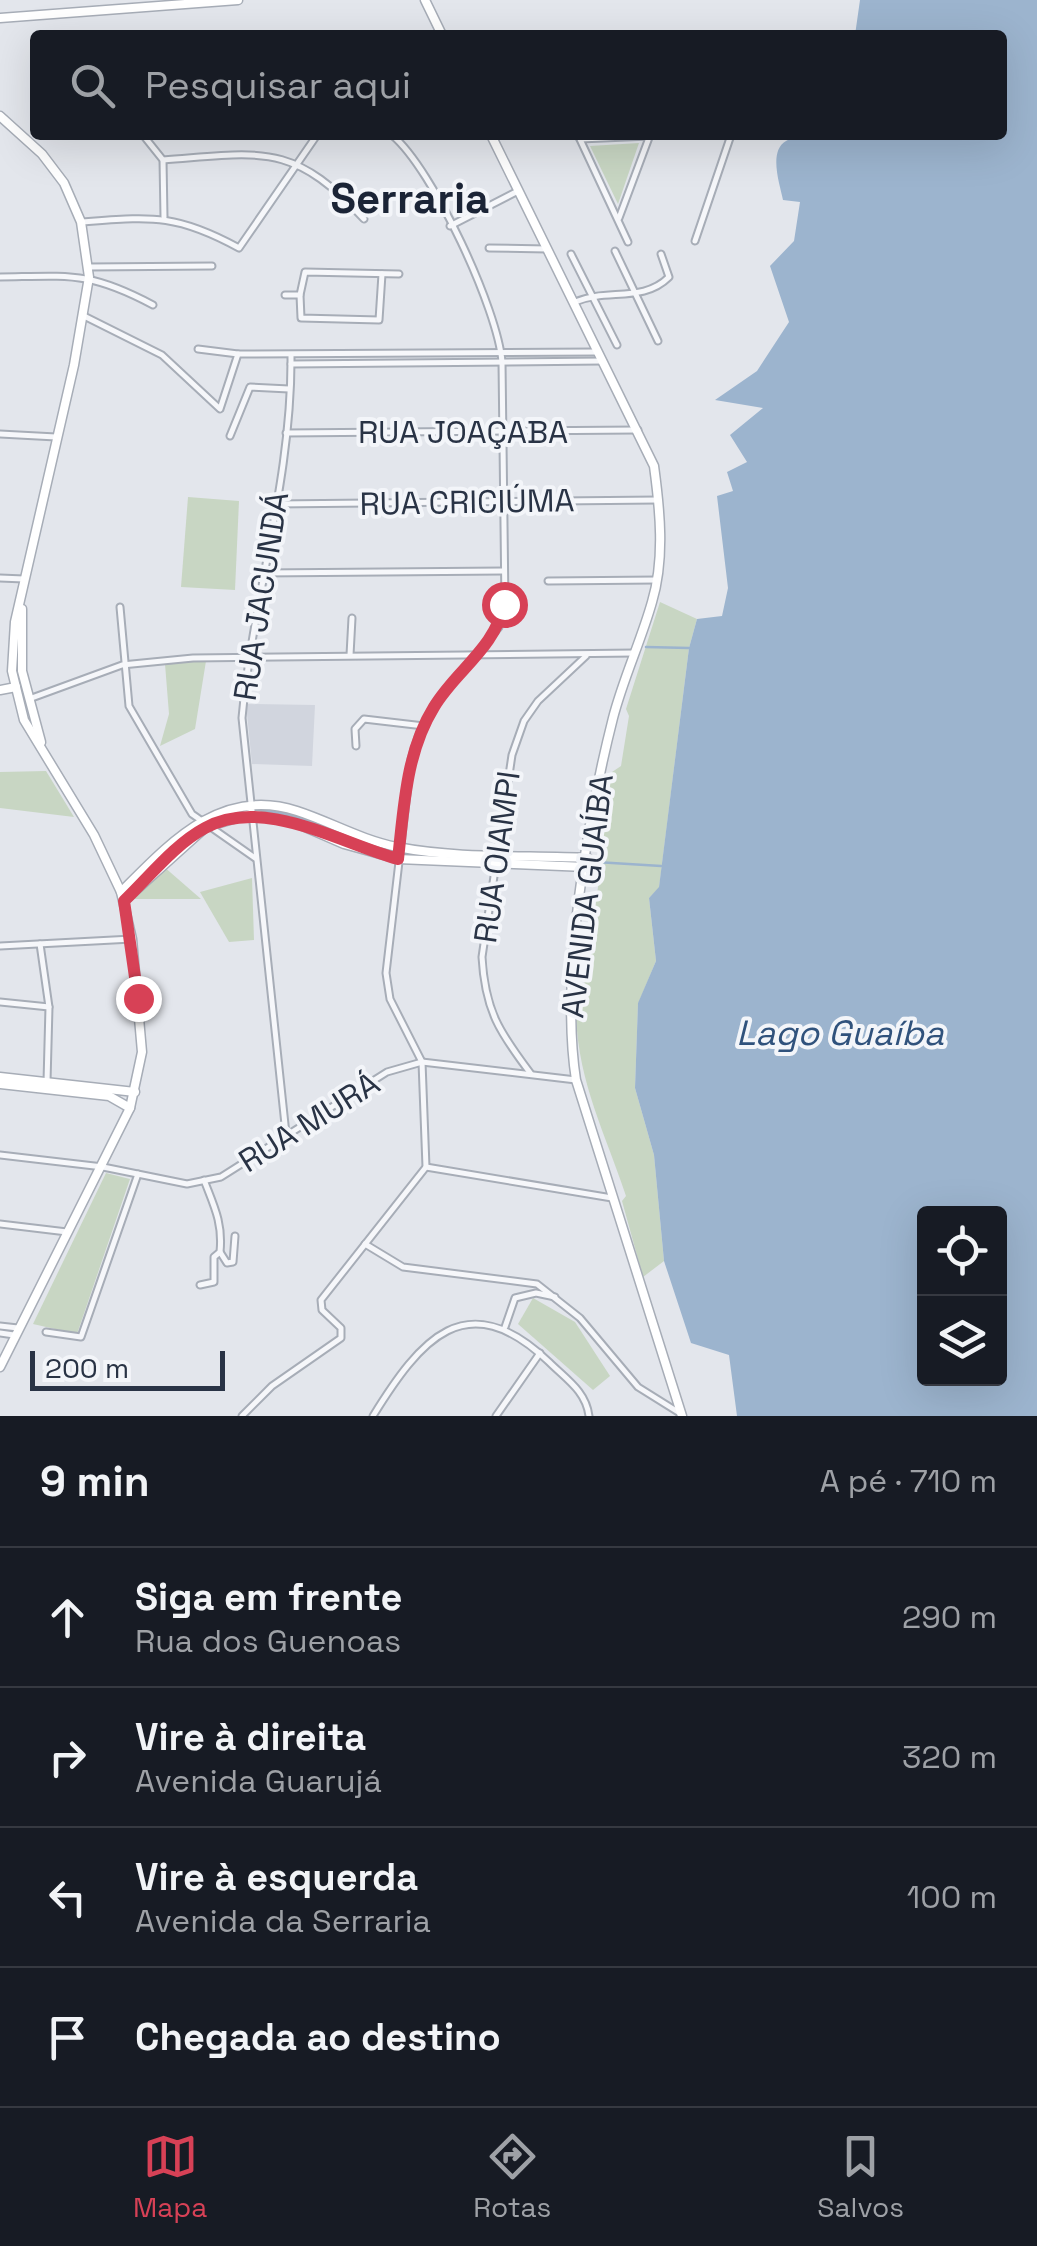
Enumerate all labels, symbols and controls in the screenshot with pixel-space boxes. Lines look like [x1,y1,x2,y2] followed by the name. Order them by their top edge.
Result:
[30,30,1007,140] search box
[65,58,120,113] icon: search
[145,61,411,109] text: Pesquisar aqui
[331,172,489,225] district label: Serraria
[358,412,568,452] street label: RUA JOAÇABA
[359,480,575,524] street label: RUA CRICIÚMA
[225,489,297,703] street label: RUA JACUNDÁ
[482,582,528,628] route start
[465,768,529,946] street label: RUA OIAMPI
[552,772,622,1020] street label: AVENIDA GUAÍBA
[116,976,162,1022] route end
[736,1011,945,1055] water label: Lago Guaíba
[231,1063,387,1181] street label: RUA MURÁ
[917,1206,1007,1386] map controls
[917,1206,1007,1296] button: locate
[917,1296,1007,1386] button: layers
[30,1346,225,1390] scale bar
[45,1350,129,1386] text: 200 m
[40,1455,150,1508] text: 9 min
[820,1461,997,1501] text: A pé · 710 m
[135,1573,402,1621] text: Siga em frente
[40,1590,95,1645] icon: ahead
[902,1597,997,1637] text: 290 m
[135,1621,401,1661] text: Rua dos Guenoas
[135,1713,366,1761] text: Vire à direita
[40,1730,95,1785] icon: right
[902,1737,997,1777] text: 320 m
[135,1761,382,1801] text: Avenida Guarujá
[135,1853,418,1901] text: Vire à esquerda
[40,1870,95,1925] icon: left
[907,1877,997,1917] text: 100 m
[135,1901,431,1941] text: Avenida da Serraria
[40,2010,95,2065] icon: arrive
[135,2013,501,2061] text: Chegada ao destino
[133,2129,207,2225] tab: Mapa
[473,2129,551,2225] tab: Rotas
[817,2129,904,2225] tab: Salvos

